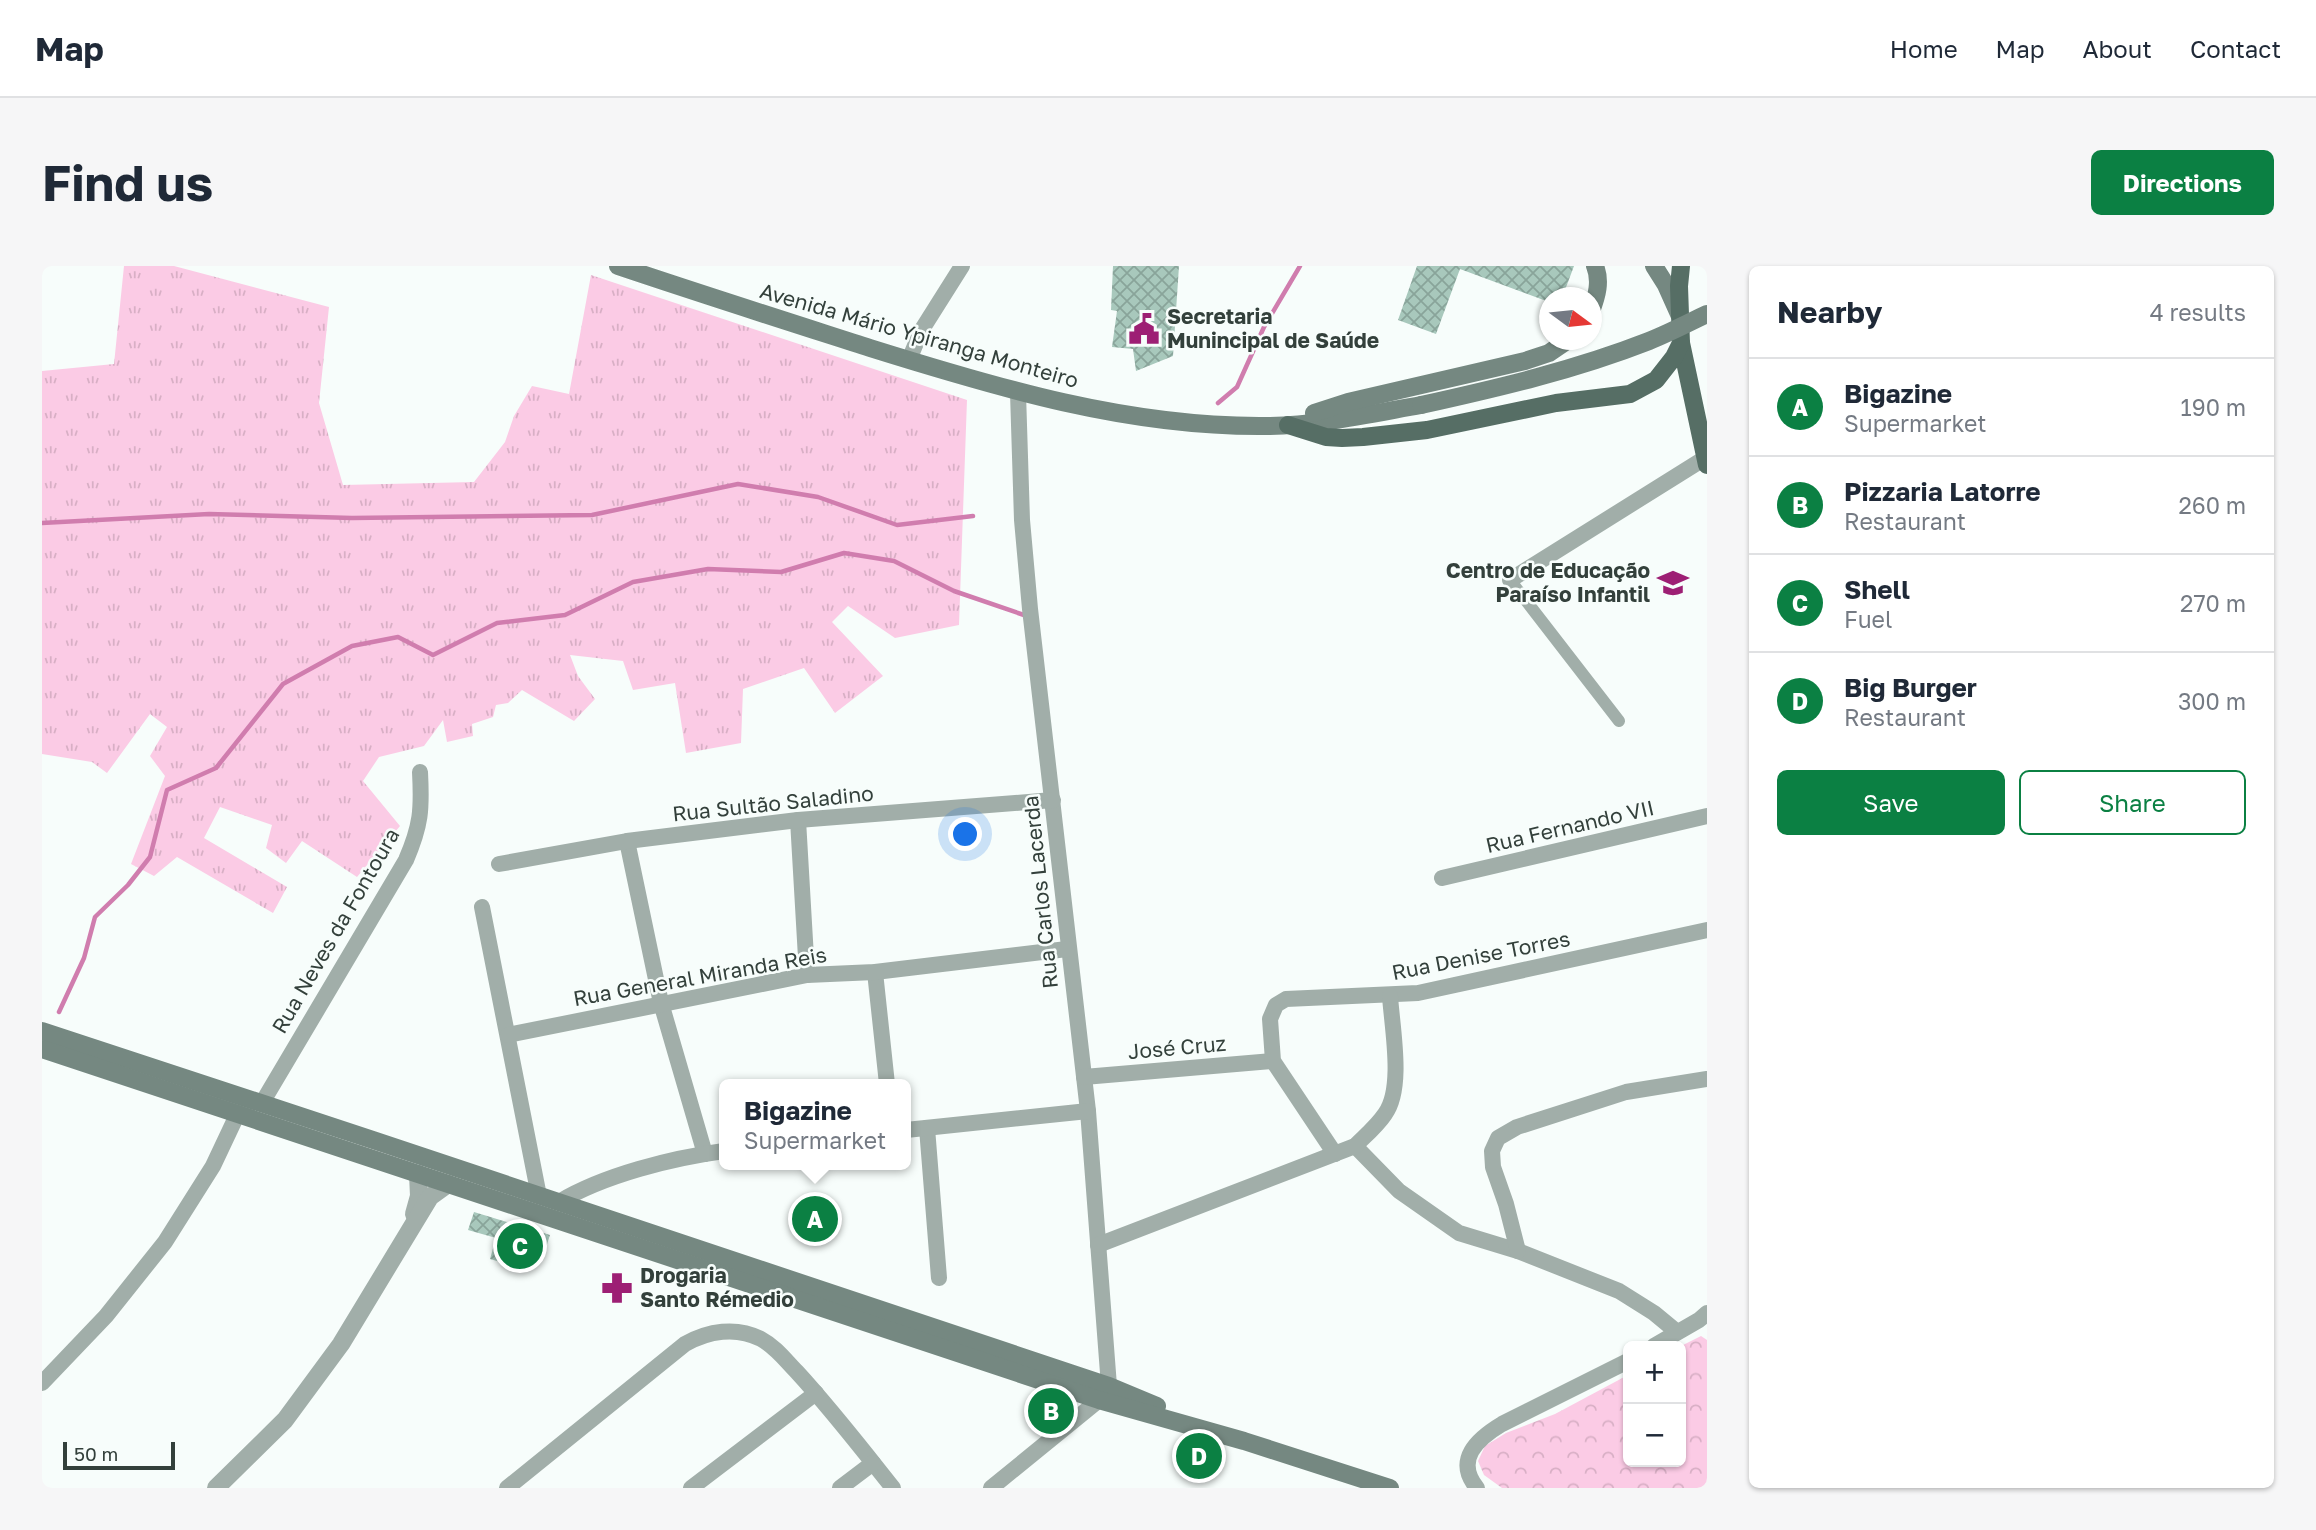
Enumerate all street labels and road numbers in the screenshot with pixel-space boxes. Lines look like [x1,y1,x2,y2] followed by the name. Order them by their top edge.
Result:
[757,277,1082,393] street label: Avenida Mário Ypiranga Monteiro
[671,780,875,827] street label: Rua Sultão Saladino
[1017,794,1063,990] street label: Rua Carlos Lacerda
[1483,794,1657,858] street label: Rua Fernando VII
[266,823,405,1038] street label: Rua Neves da Fontoura
[1390,925,1572,985] street label: Rua Denise Torres
[571,941,829,1011] street label: Rua General Miranda Reis
[1127,1030,1227,1064] street label: José Cruz

